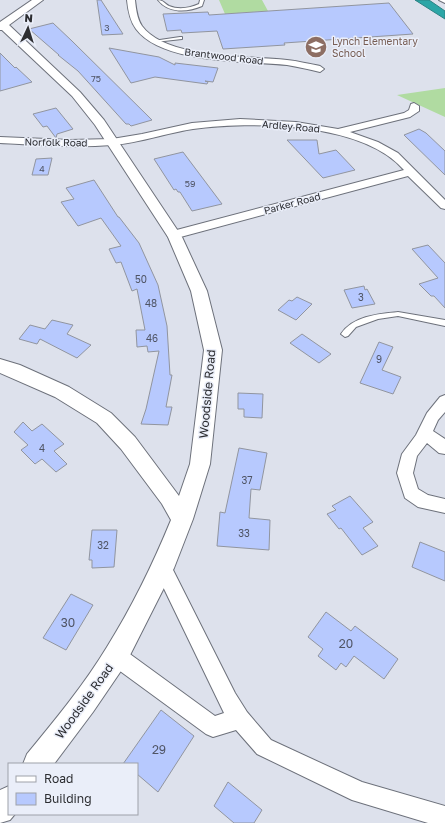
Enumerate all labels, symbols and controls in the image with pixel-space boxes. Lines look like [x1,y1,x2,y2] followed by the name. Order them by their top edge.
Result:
[8,8,48,48] north arrow
[24,11,33,24] text: N
[104,22,110,33] house number: 3
[303,34,329,60] school or university icon: Lynch Elementary School
[332,35,418,59] place label: Lynch Elementary School
[184,45,264,67] street label: Brantwood Road
[91,73,101,84] house number: 75
[262,117,320,135] street label: Ardley Road
[24,135,88,149] street label: Norfolk Road
[39,163,45,174] house number: 4
[185,178,195,189] house number: 59
[262,190,322,216] street label: Parker Road
[135,273,147,285] house number: 50
[358,291,364,303] house number: 3
[145,297,157,309] house number: 48
[146,332,158,344] house number: 46
[196,349,218,439] street label: Woodside Road
[376,353,382,365] house number: 9
[39,442,45,454] house number: 4
[241,474,253,486] house number: 37
[238,527,250,539] house number: 33
[97,539,109,551] house number: 32
[61,615,75,630] house number: 30
[339,636,353,651] house number: 20
[52,661,116,741] street label: Woodside Road
[152,742,166,757] house number: 29
[8,763,138,815] legend
[44,771,73,786] text: Road
[44,791,92,806] text: Building

